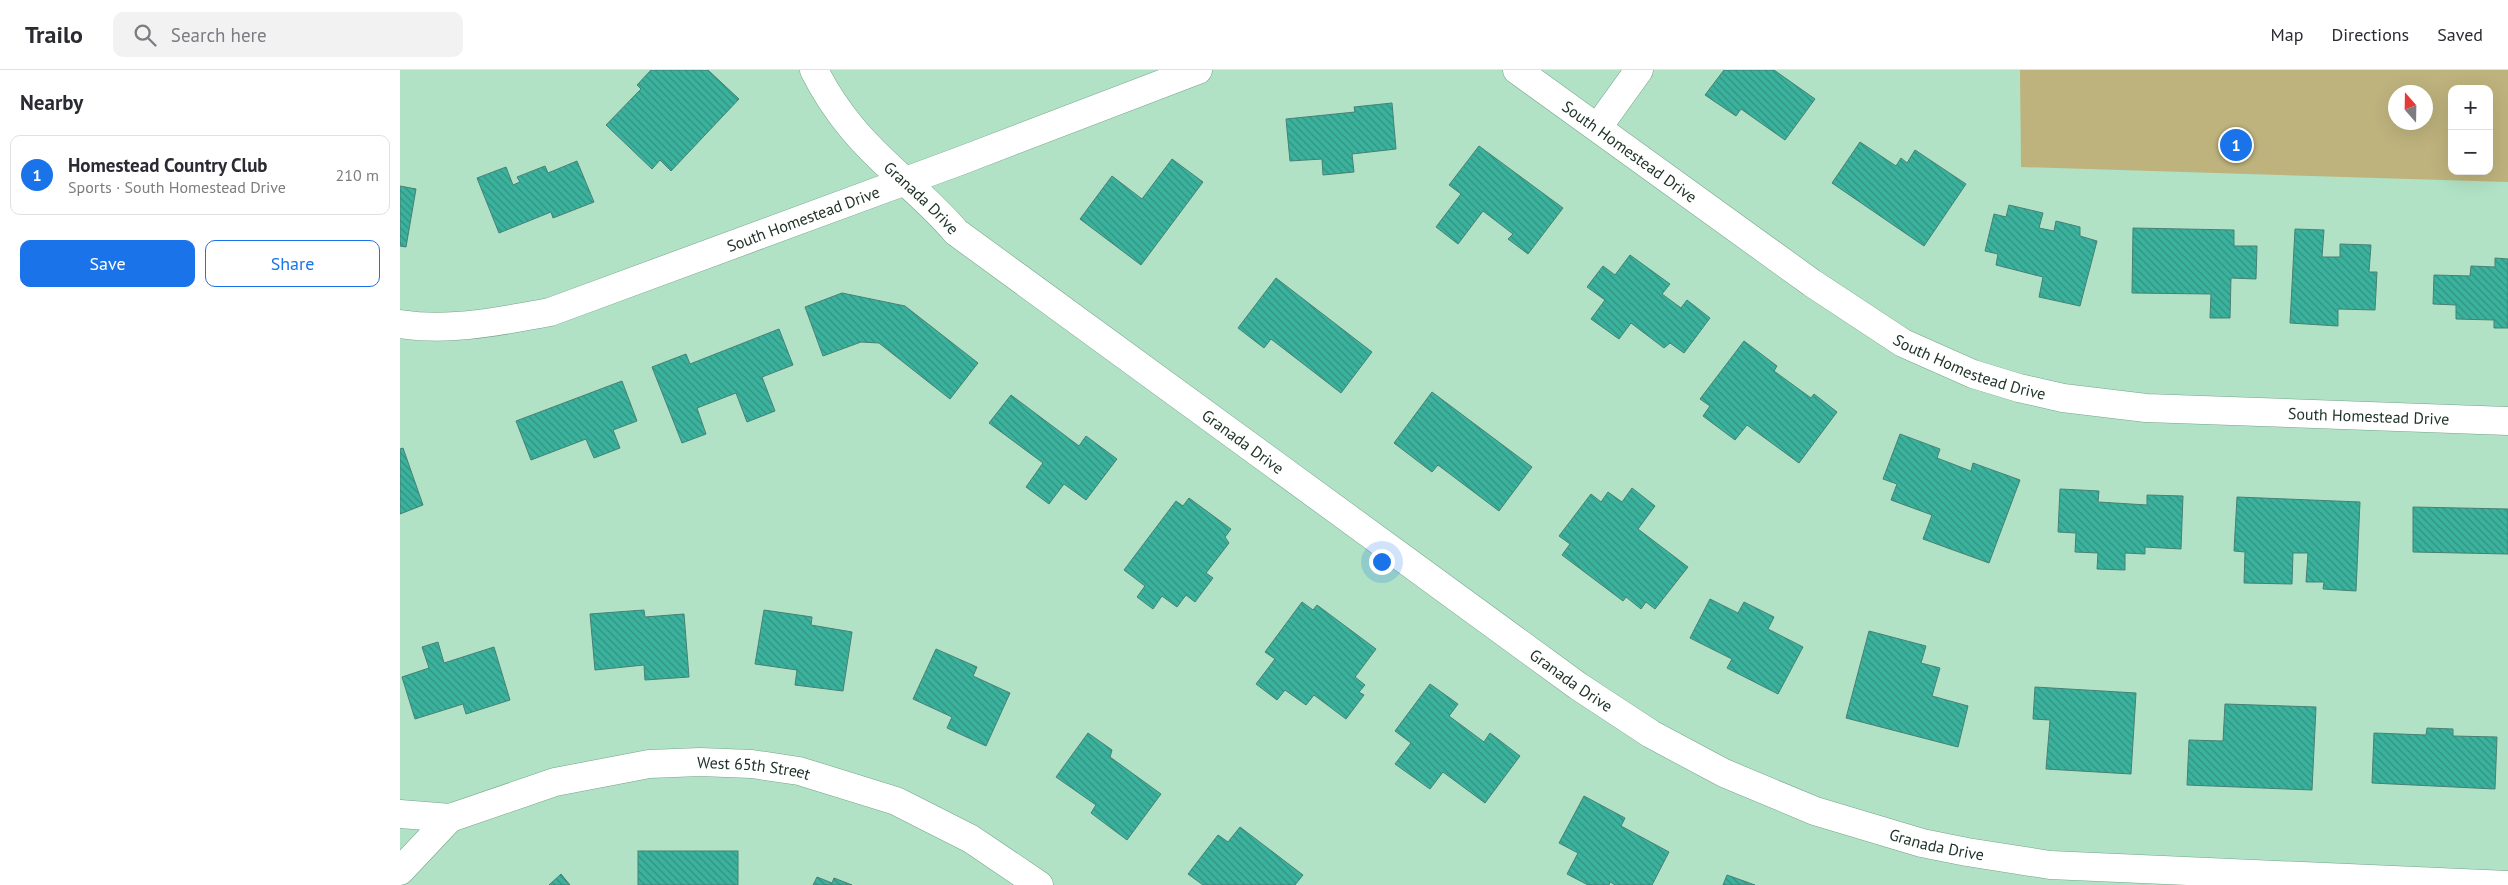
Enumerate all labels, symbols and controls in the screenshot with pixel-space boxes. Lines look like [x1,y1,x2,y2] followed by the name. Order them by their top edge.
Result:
[113,12,463,57] search box
[25,19,83,50] text: Trailo
[131,21,159,49] icon: search
[171,23,267,47] text: Search here
[2271,23,2303,46] text: Map
[2331,23,2409,46] text: Directions
[2437,23,2483,46] text: Saved
[2388,85,2433,130] north arrow
[2448,85,2493,175] map controls
[2448,85,2493,130] button: +
[20,89,83,116] text: Nearby
[1558,96,1701,207] street label: South Homestead Drive
[2220,126,2252,164] pin: 1
[2448,130,2493,175] button: −
[68,153,268,177] text: Homestead Country Club
[880,157,963,238] street label: Granada Drive
[32,165,42,185] text: 1
[336,165,379,185] text: 210 m
[68,177,286,197] text: Sports · South Homestead Drive
[724,181,882,256] street label: South Homestead Drive
[20,240,195,287] button: Save
[205,240,380,287] button: Share
[1889,329,2048,404] street label: South Homestead Drive
[2288,403,2450,429] street label: South Homestead Drive
[1198,405,1288,478] street label: Granada Drive
[1369,549,1395,575] your location
[1526,644,1617,716] street label: Granada Drive
[697,752,814,784] street label: West 65th Street
[1887,824,1986,865] street label: Granada Drive

